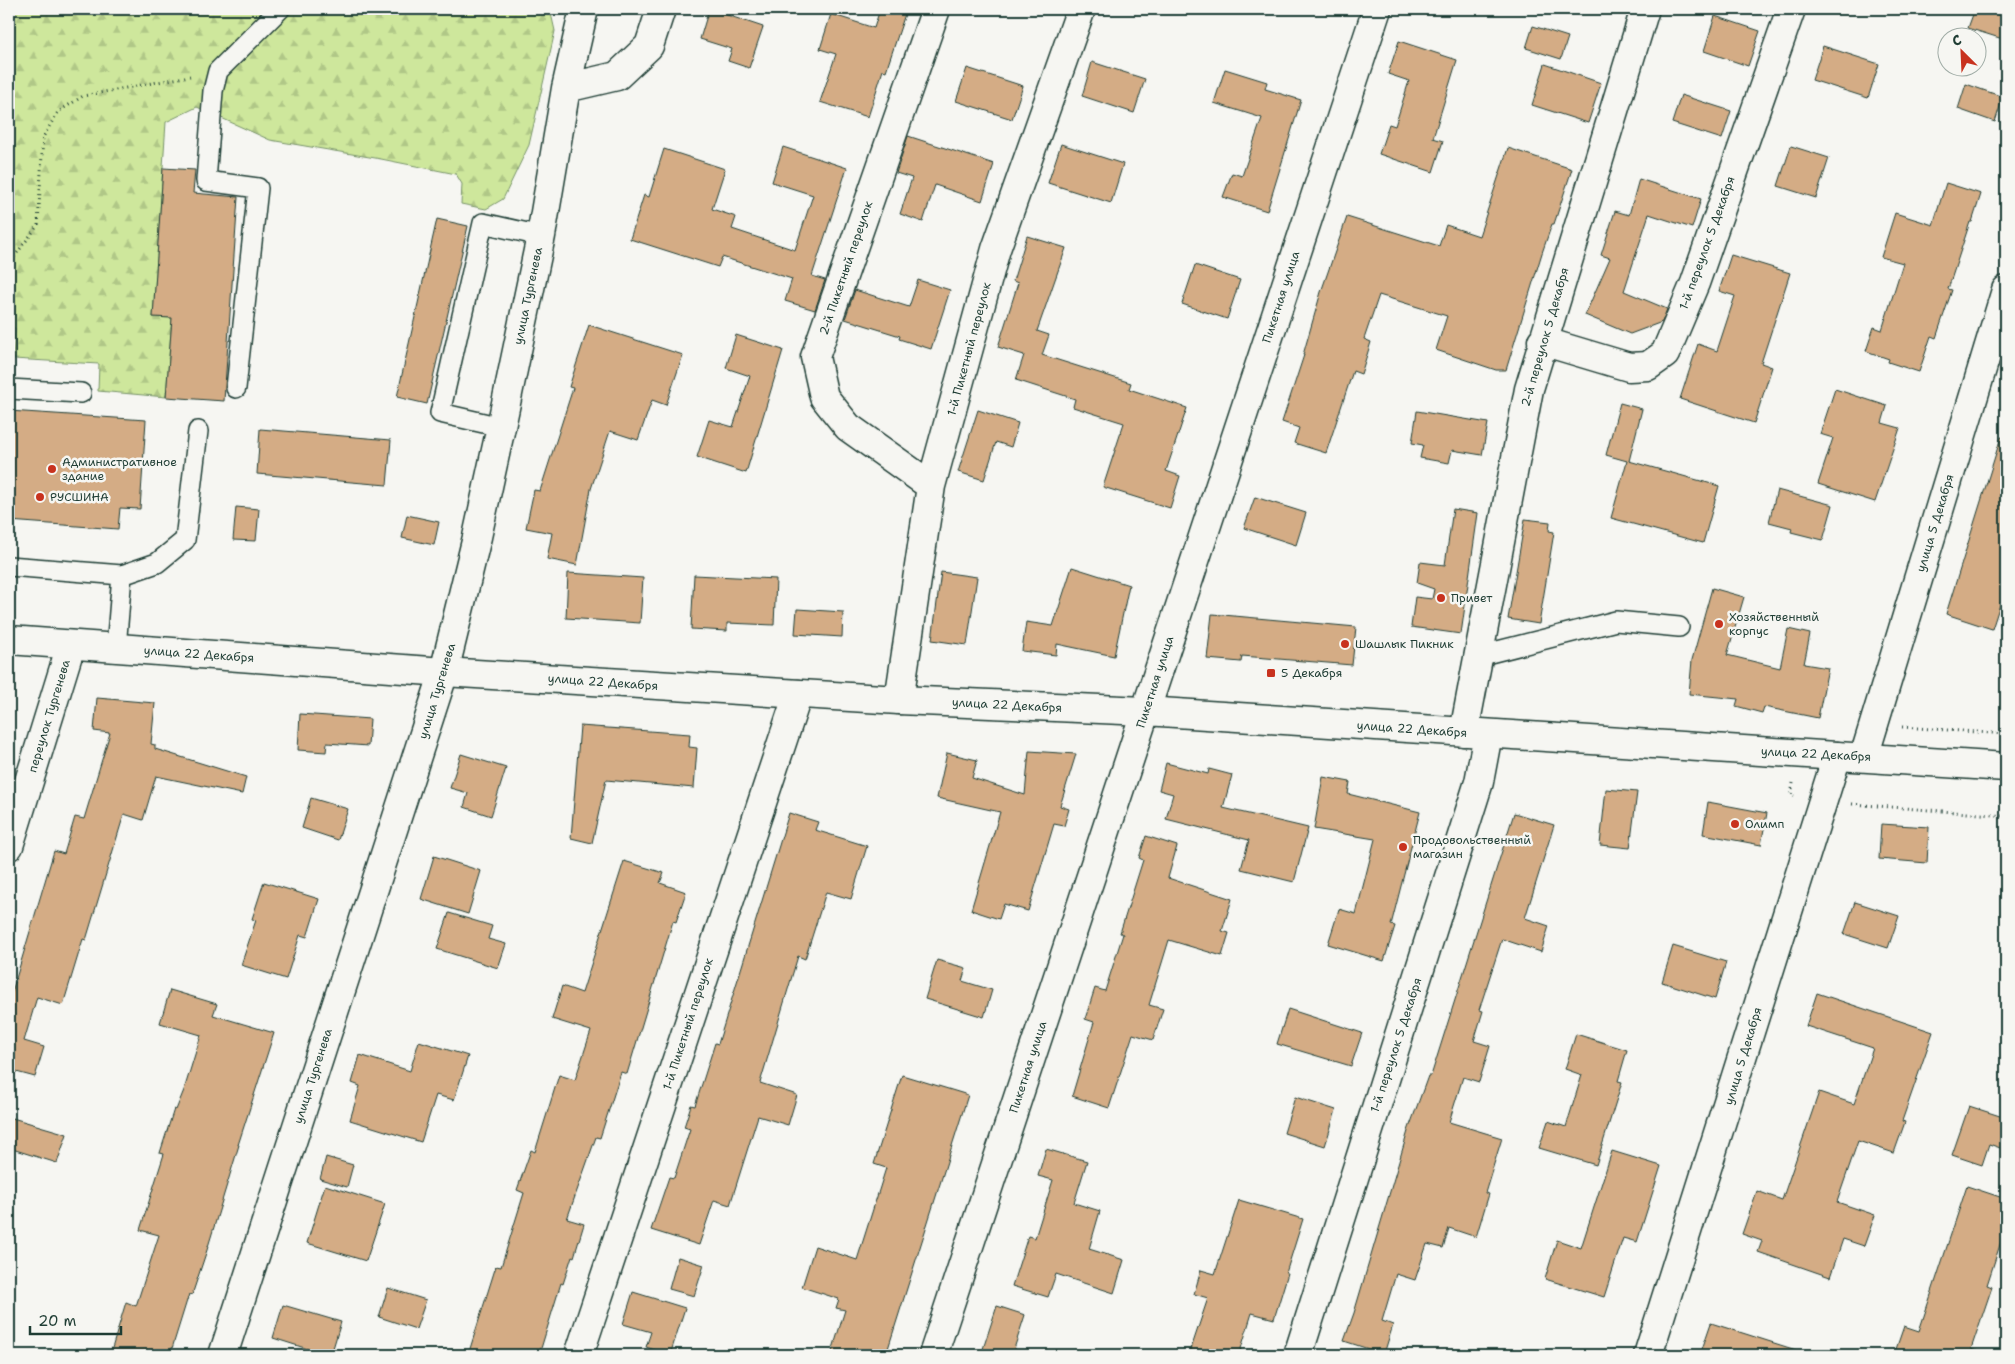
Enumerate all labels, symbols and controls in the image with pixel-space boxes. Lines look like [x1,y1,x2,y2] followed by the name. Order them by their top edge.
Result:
[1938,28,1988,78] north arrow
[1949,30,1964,50] text: С
[1675,174,1739,312] street label: 1-й переулок 5 Декабря
[816,198,877,337] street label: 2-й Пикетный переулок
[510,245,546,346] street label: улица Тургенева
[1259,249,1304,345] street label: Пикетная улица
[1517,266,1573,408] street label: 2-й переулок 5 Декабря
[943,280,995,418] street label: 1-й Пикетный переулок
[62,454,177,484] place label: Административное здание
[46,463,58,475] marker: Административное здание
[1912,472,1958,574] street label: улица 5 Декабря
[50,489,109,505] place label: РУСШИНА
[34,491,46,503] marker: РУСШИНА
[1451,590,1493,606] place label: Привет
[1435,592,1447,604] marker: Привет
[1729,609,1819,639] place label: Хозяйственный корпус
[1713,618,1725,630] marker: Хозяйственный корпус
[1133,634,1178,730] street label: Пикетная улица
[1355,636,1454,652] place label: Шашлык Пикник
[1339,638,1351,650] marker: Шашлык Пикник
[415,641,459,741] street label: улица Тургенева
[143,642,255,666] street label: улица 22 Декабря
[24,657,74,774] street label: переулок Тургенева
[1281,665,1342,681] place label: 5 Декабря
[1265,667,1277,679] marker: 5 Декабря
[547,670,659,694] street label: улица 22 Декабря
[951,694,1063,716] street label: улица 22 Декабря
[1356,717,1468,741] street label: улица 22 Декабря
[1760,743,1872,765] street label: улица 22 Декабря
[1745,816,1784,832] place label: Олимп
[1729,818,1741,830] marker: Олимп
[1413,832,1531,862] place label: Продовольственный магазин
[1397,841,1409,853] marker: Продовольственный магазин
[659,955,717,1092] street label: 1-й Пикетный переулок
[1367,975,1425,1115] street label: 1-й переулок 5 Декабря
[1720,1005,1766,1107] street label: улица 5 Декабря
[1006,1019,1051,1115] street label: Пикетная улица
[290,1026,336,1126] street label: улица Тургенева
[30,1304,121,1336] scale bar
[38,1311,77,1331] text: 20 m

